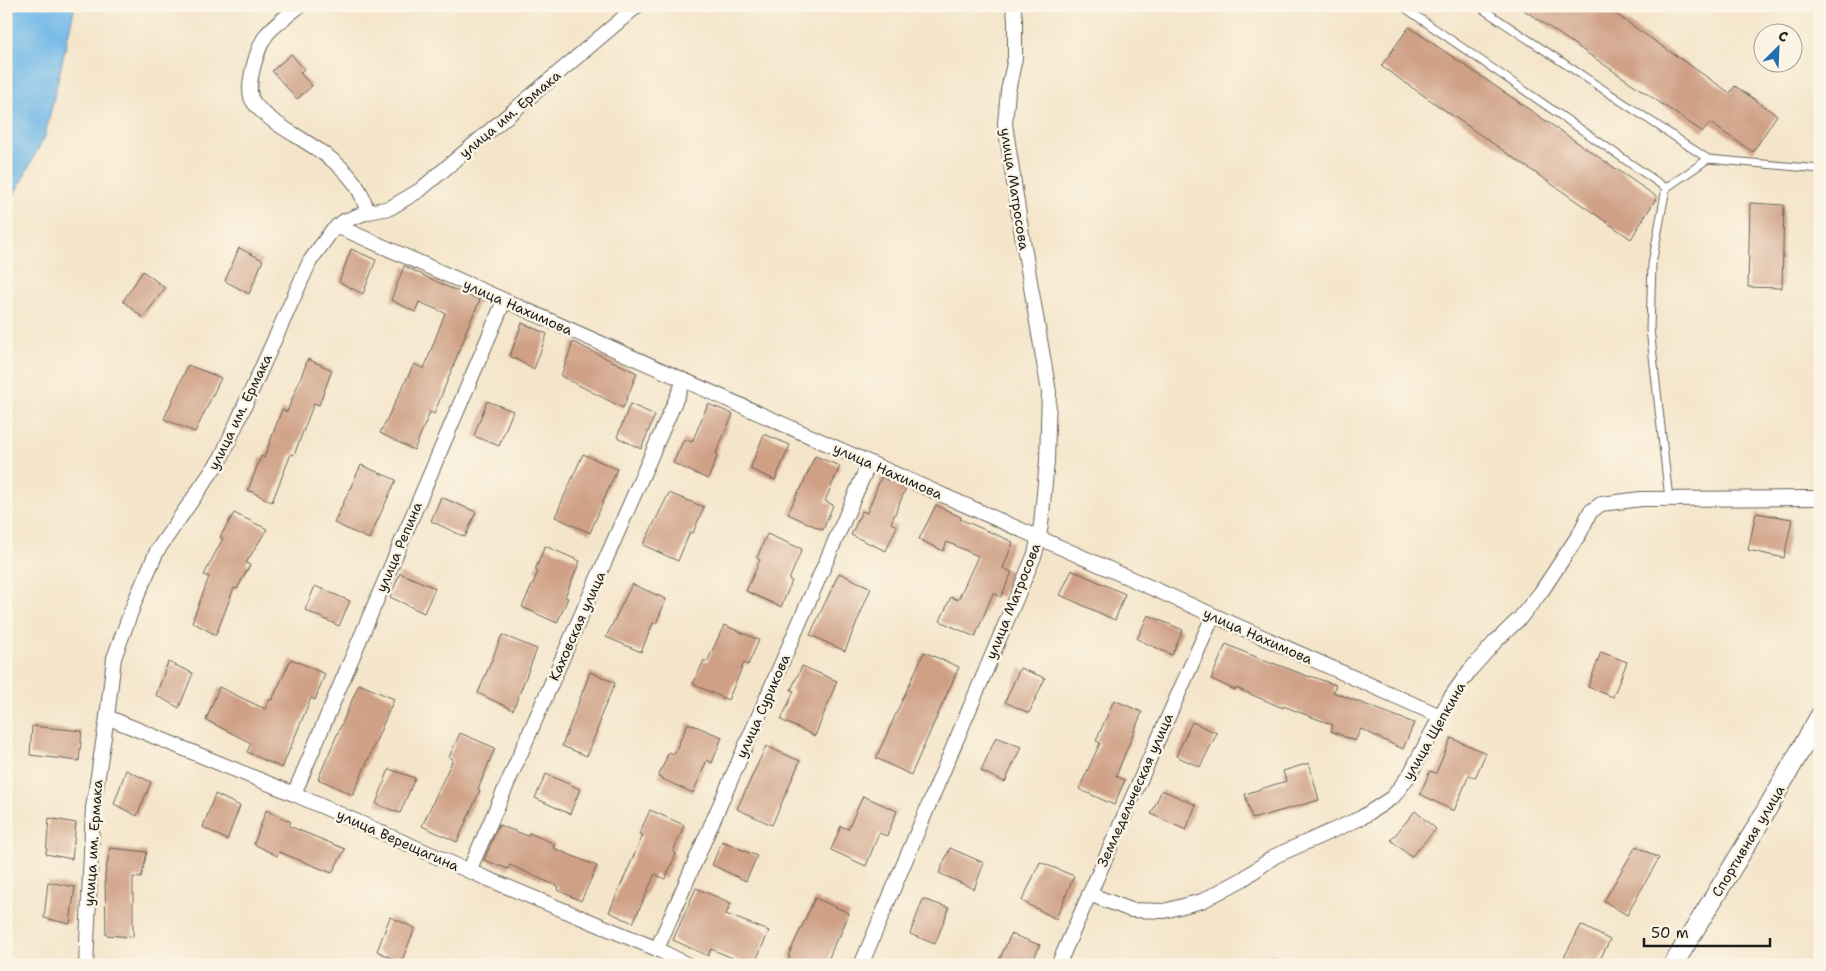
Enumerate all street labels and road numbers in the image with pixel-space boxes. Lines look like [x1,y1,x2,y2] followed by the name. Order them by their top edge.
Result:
[456,66,565,162] street label: улица им. Ермака
[996,127,1034,252] street label: улица Матросова
[461,275,576,339] street label: улица Нахимова
[204,351,276,473] street label: улица им. Ермака
[831,439,946,503] street label: улица Нахимова
[372,499,426,595] street label: улица Репина
[982,540,1045,662] street label: улица Матросова
[545,568,609,684] street label: Каховская улица
[1201,604,1316,668] street label: улица Нахимова
[732,651,794,761] street label: улица Сурикова
[1399,678,1470,783] street label: улица Щепкина
[1093,710,1177,870] street label: Земледельческая улица
[80,779,106,907] street label: улица им. Ермака
[1708,782,1789,900] street label: Спортивная улица
[334,805,462,875] street label: улица Верещагина

